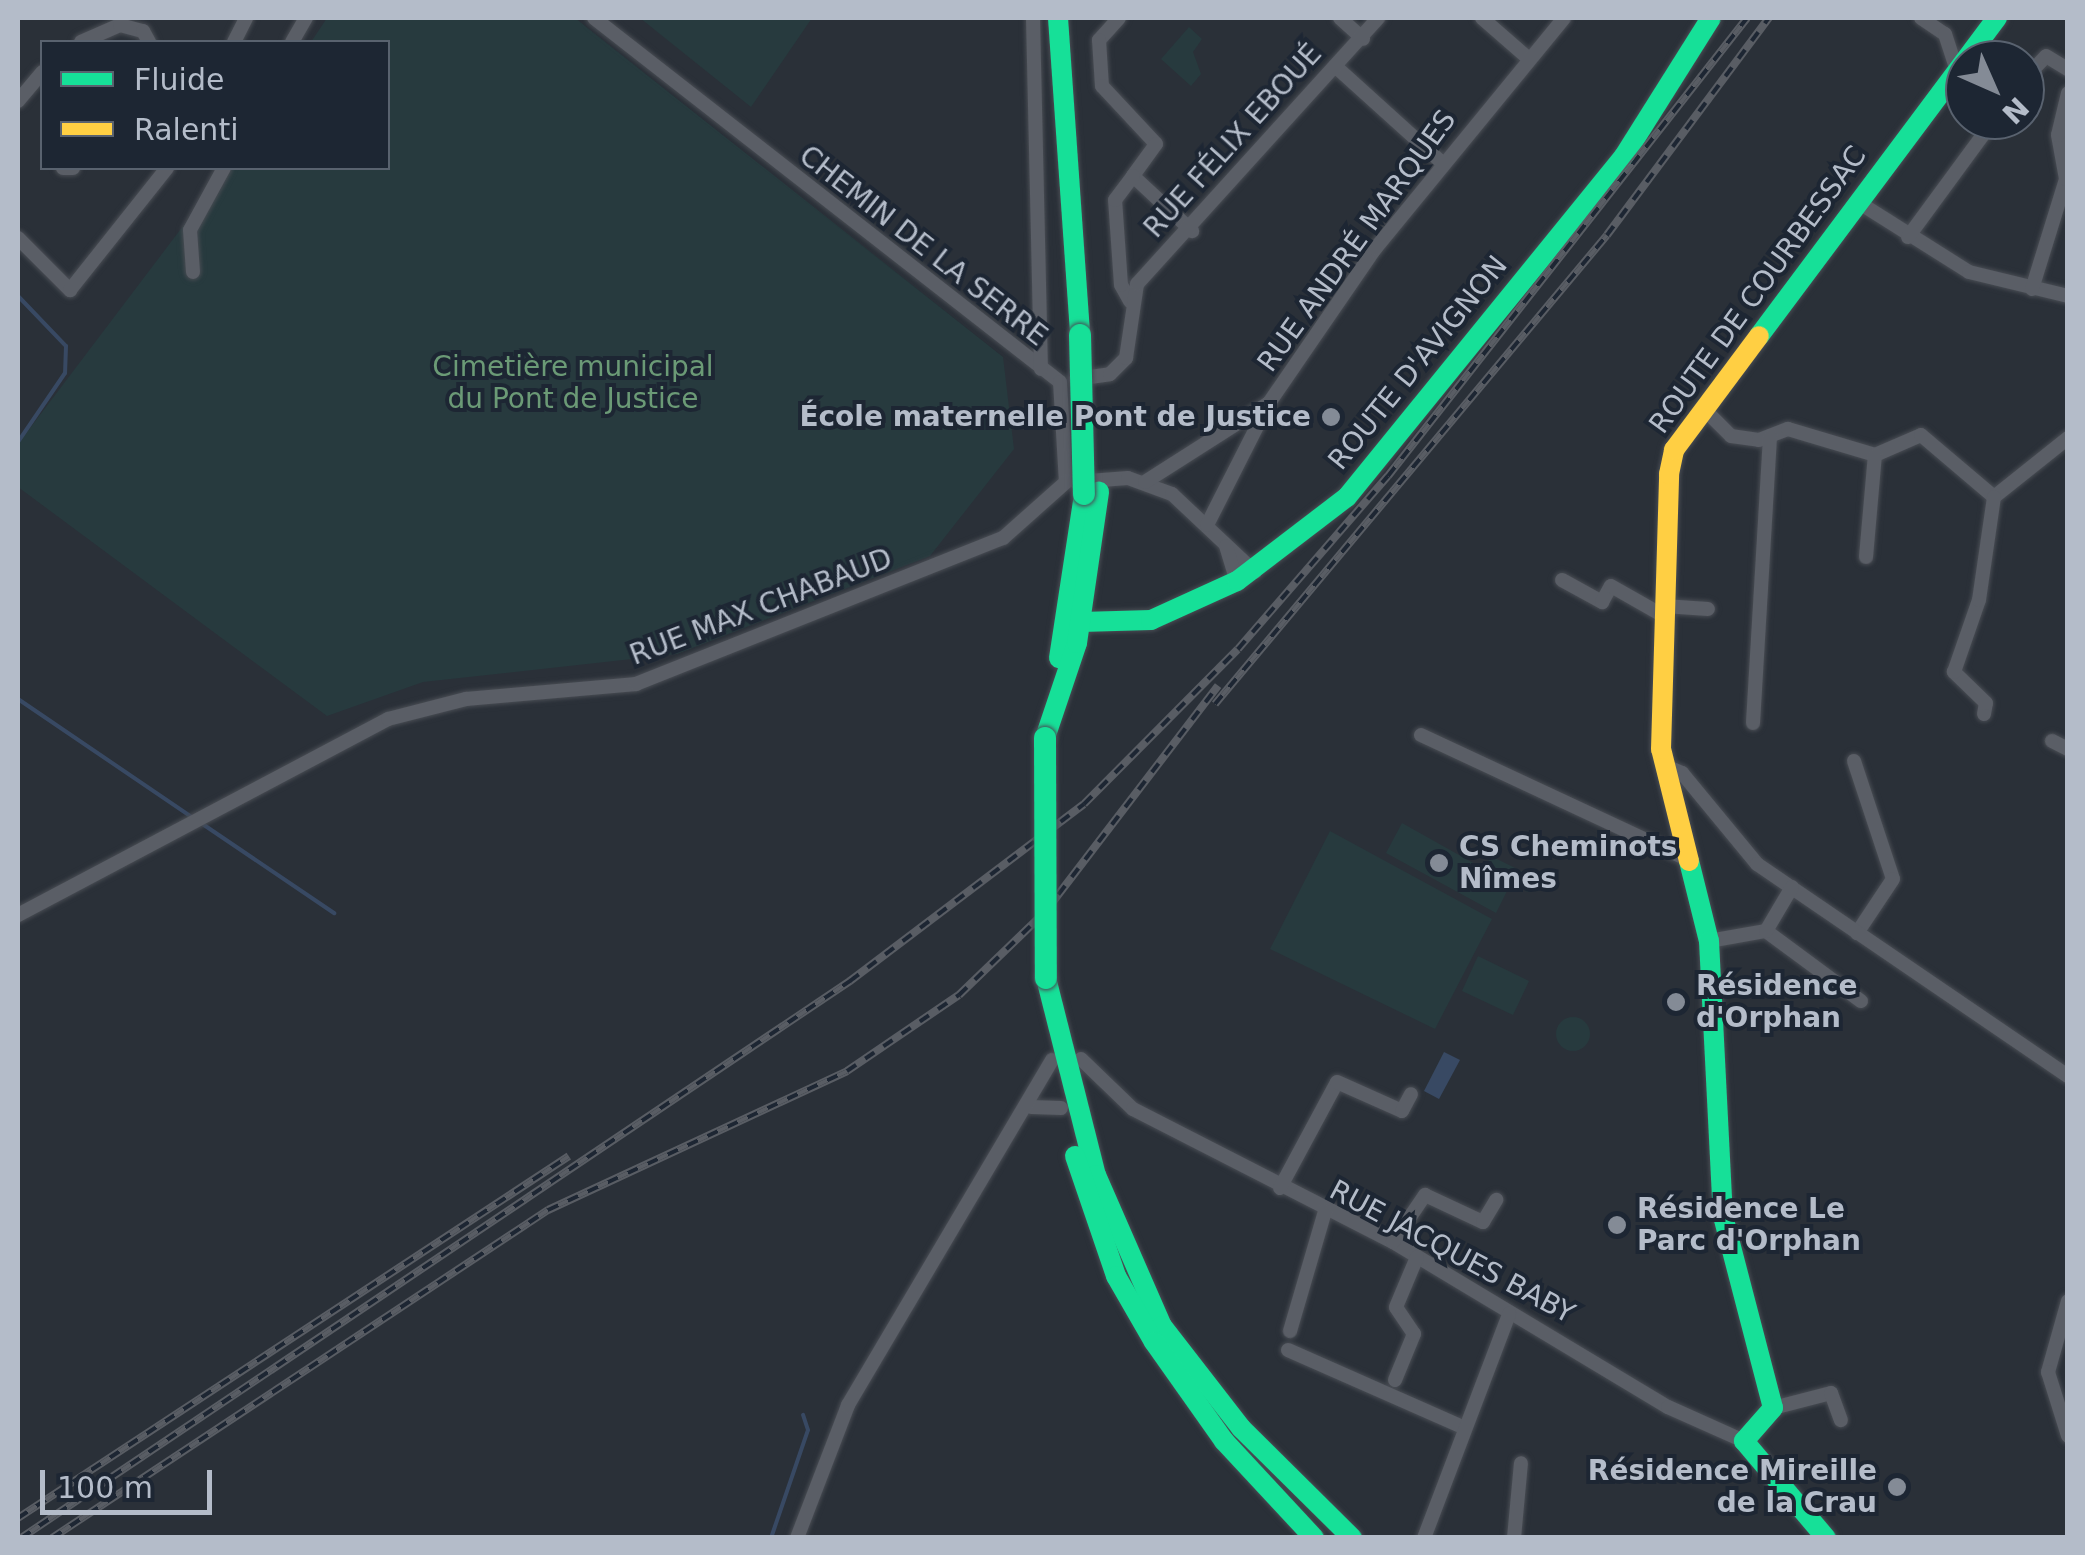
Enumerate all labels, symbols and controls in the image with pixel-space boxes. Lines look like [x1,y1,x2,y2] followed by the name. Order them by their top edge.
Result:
[1137,37,1329,245] street label: RUE FÉLIX EBOUÉ
[40,40,390,170] legend
[1945,40,2045,140] north arrow
[134,62,224,97] text: Fluide
[1995,90,2035,130] text: N
[1251,104,1463,378] street label: RUE ANDRÉ MARQUES
[134,112,238,147] text: Ralenti
[792,139,1054,353] street label: CHEMIN DE LA SERRE
[1643,140,1873,440] street label: ROUTE DE COURBESSAC
[1321,249,1515,477] street label: ROUTE D'AVIGNON
[432,350,714,416] park label: Cimetière municipal du Pont de Justice
[799,400,1311,434] place label: École maternelle Pont de Justice
[1320,406,1342,428] marker: École maternelle Pont de Justice
[625,541,897,673] street label: RUE MAX CHABAUD
[1459,830,1677,896] place label: CS Cheminots Nîmes
[1428,852,1450,874] marker: CS Cheminots Nîmes
[1696,969,1857,1035] place label: Résidence d'Orphan
[1665,991,1687,1013] marker: Résidence d'Orphan
[1324,1173,1580,1331] street label: RUE JACQUES BABY
[1637,1192,1861,1258] place label: Résidence Le Parc d'Orphan
[1606,1214,1628,1236] marker: Résidence Le Parc d'Orphan
[45,1450,218,1512] scale bar
[1588,1454,1877,1520] place label: Résidence Mireille de la Crau
[57,1470,153,1505] text: 100 m
[1886,1476,1908,1498] marker: Résidence Mireille de la Crau

